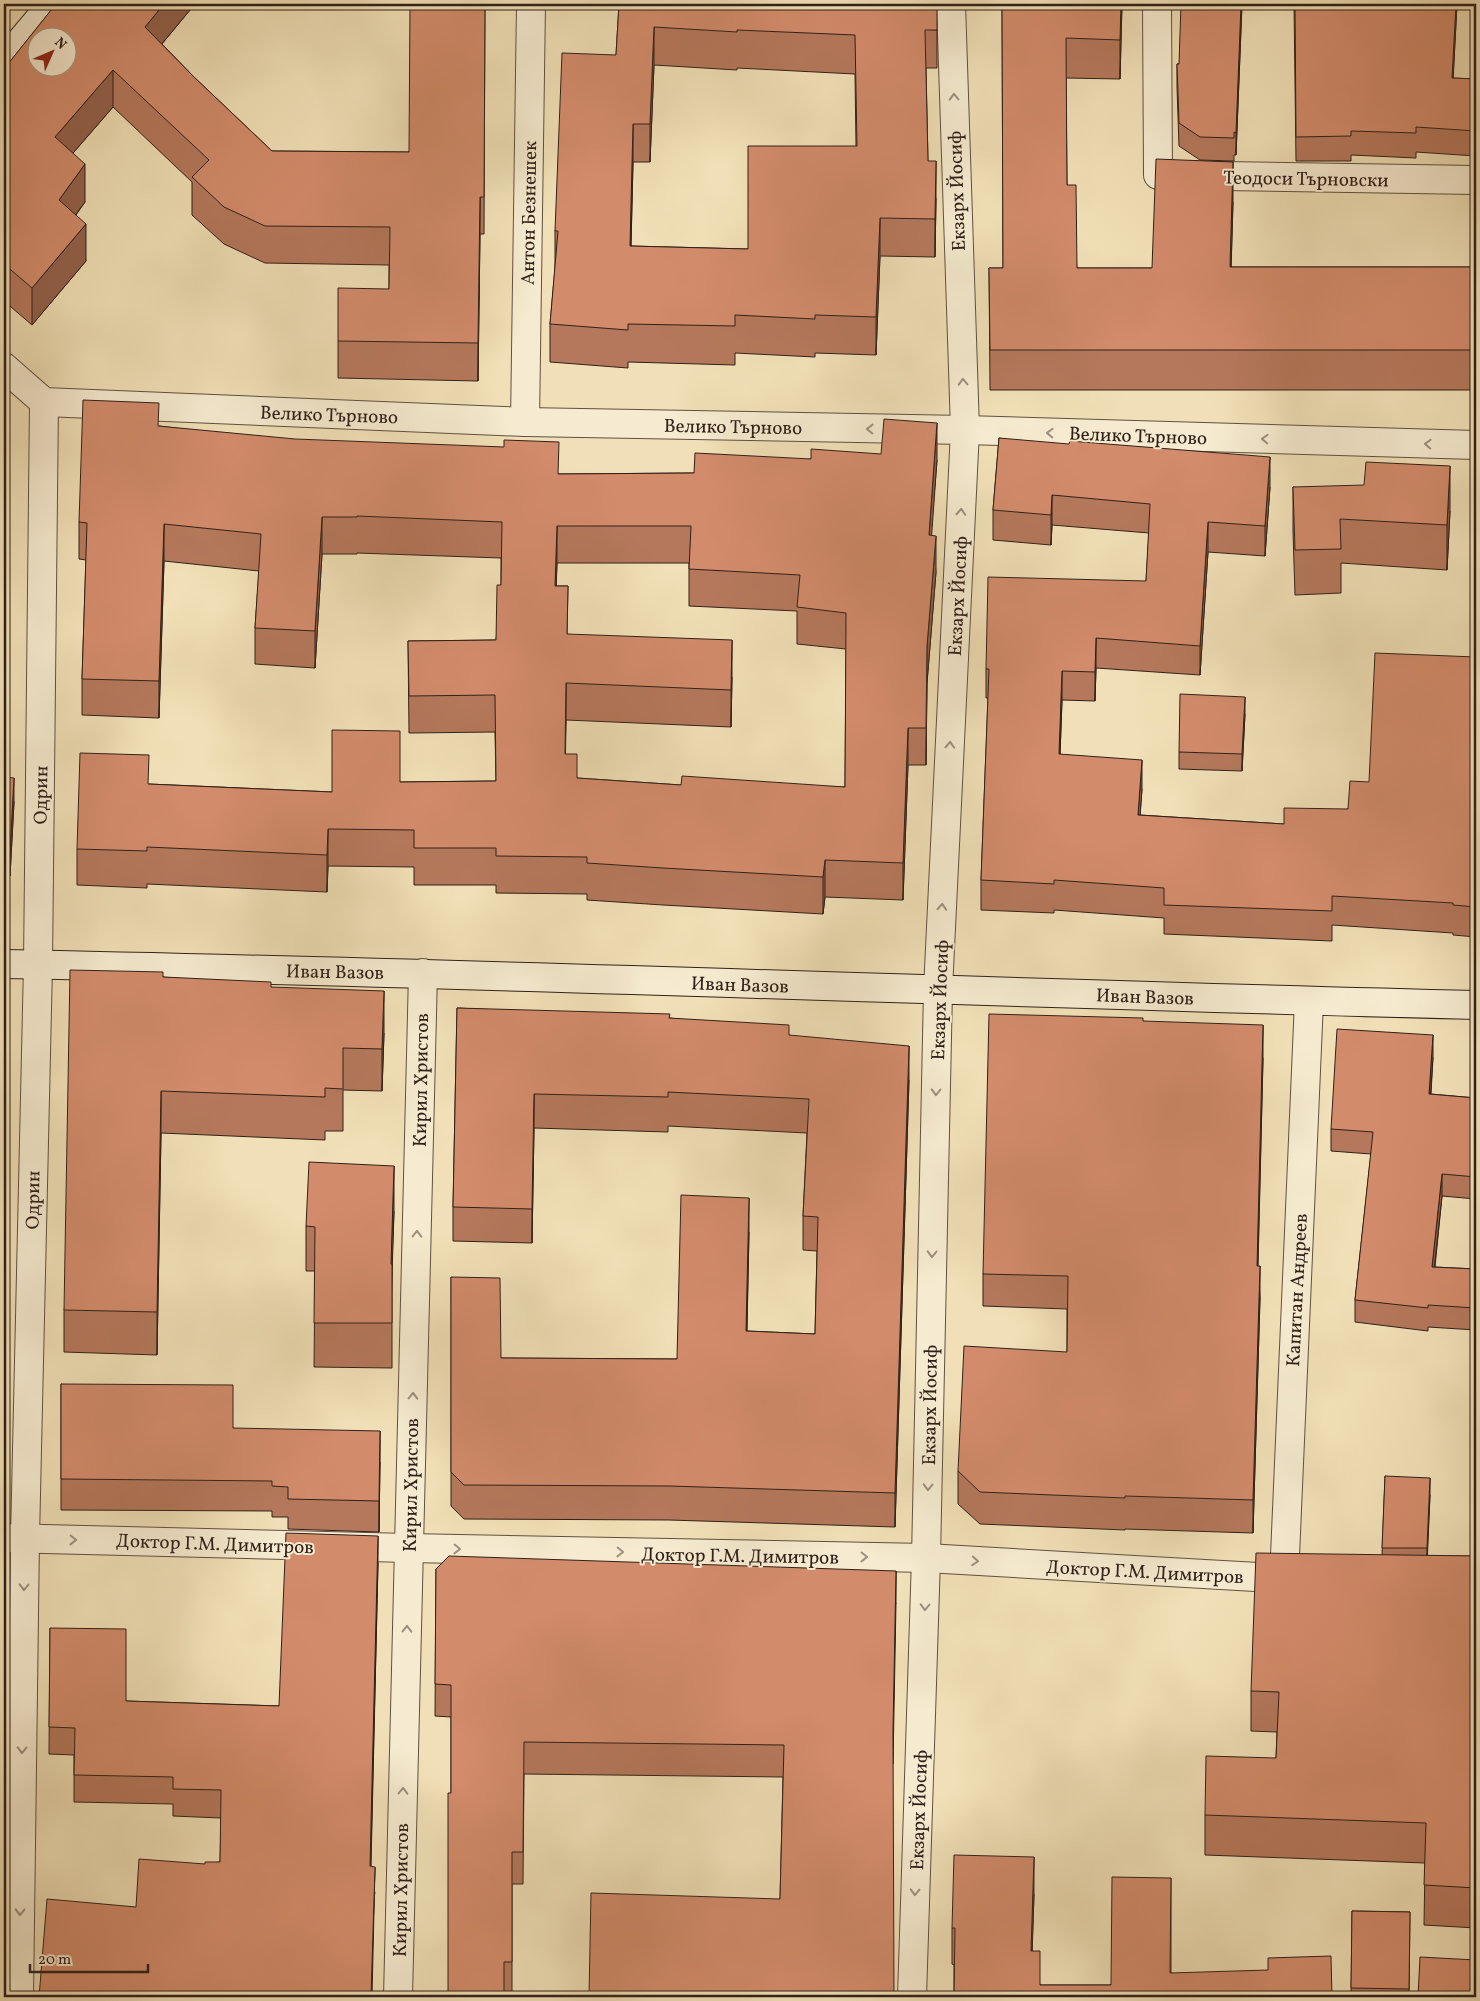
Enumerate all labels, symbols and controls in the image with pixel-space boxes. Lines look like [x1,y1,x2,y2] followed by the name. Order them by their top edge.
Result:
[28,28,78,78] north arrow
[50,34,70,54] text: N
[948,93,959,101] one-way arrow
[943,130,973,252] street label: Екзарх Йосиф
[516,141,544,285] street label: Антон Безнешек
[1223,166,1389,194] street label: Теодоси Търновски
[958,377,968,385] one-way arrow
[259,401,399,431] street label: Велико Търново
[664,414,802,442] street label: Велико Търново
[1068,422,1208,452] street label: Велико Търново
[866,423,874,434] one-way arrow
[1046,428,1054,438] one-way arrow
[1261,434,1268,444] one-way arrow
[1423,438,1431,449] one-way arrow
[955,508,966,516] one-way arrow
[943,535,975,657] street label: Екзарх Йосиф
[944,740,955,748] one-way arrow
[28,765,56,825] street label: Одрин
[936,903,947,911] one-way arrow
[926,939,956,1061] street label: Екзарх Йосиф
[286,959,384,987] street label: Иван Вазов
[690,971,789,1001] street label: Иван Вазов
[1095,983,1194,1013] street label: Иван Вазов
[408,1013,436,1147] street label: Кирил Христов
[931,1088,941,1096] one-way arrow
[20,1170,48,1230] street label: Одрин
[1281,1213,1315,1367] street label: Капитан Андреев
[411,1229,422,1237] one-way arrow
[927,1250,938,1258] one-way arrow
[917,1344,945,1466] street label: Екзарх Йосиф
[407,1392,418,1400] one-way arrow
[398,1418,426,1552] street label: Кирил Христов
[922,1483,933,1491] one-way arrow
[116,1529,314,1561] street label: Доктор Г.М. Димитров
[70,1534,78,1545] one-way arrow
[641,1542,839,1572] street label: Доктор Г.М. Димитров
[454,1544,462,1554] one-way arrow
[616,1547,624,1557] one-way arrow
[860,1552,868,1562] one-way arrow
[1045,1555,1244,1591] street label: Доктор Г.М. Димитров
[971,1556,979,1567] one-way arrow
[19,1584,29,1591] one-way arrow
[919,1603,930,1611] one-way arrow
[402,1624,412,1632] one-way arrow
[17,1746,27,1754] one-way arrow
[905,1749,935,1871] street label: Екзарх Йосиф
[398,1787,408,1794] one-way arrow
[388,1823,416,1957] street label: Кирил Христов
[910,1888,920,1896] one-way arrow
[15,1908,25,1916] one-way arrow
[30,1941,148,1973] scale bar
[38,1950,71,1971] text: 20 m

